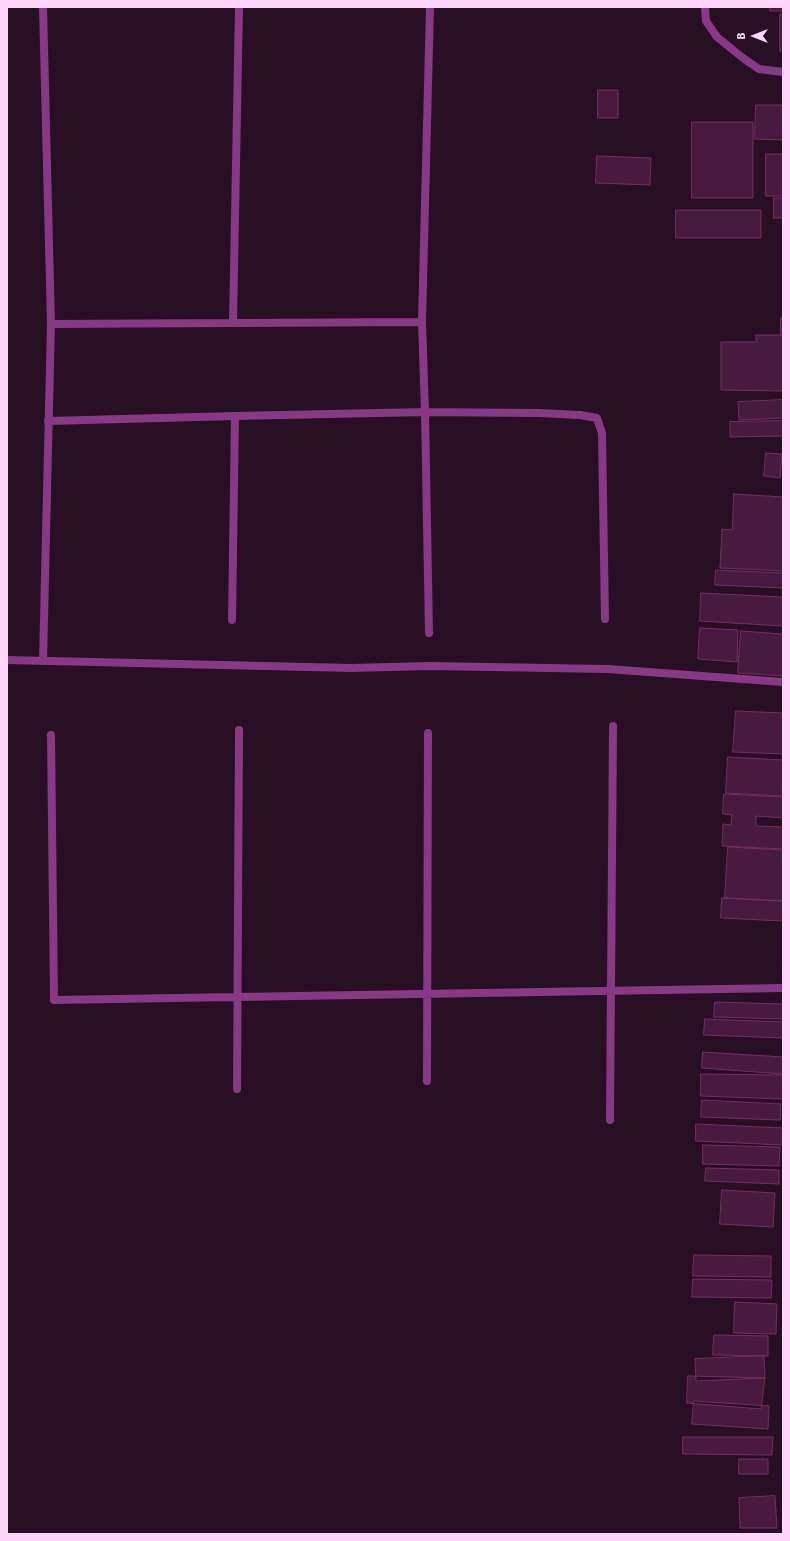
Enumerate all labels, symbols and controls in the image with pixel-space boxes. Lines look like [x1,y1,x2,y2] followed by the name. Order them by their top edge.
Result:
[734,16,774,56] north arrow
[735,33,748,39] text: B

